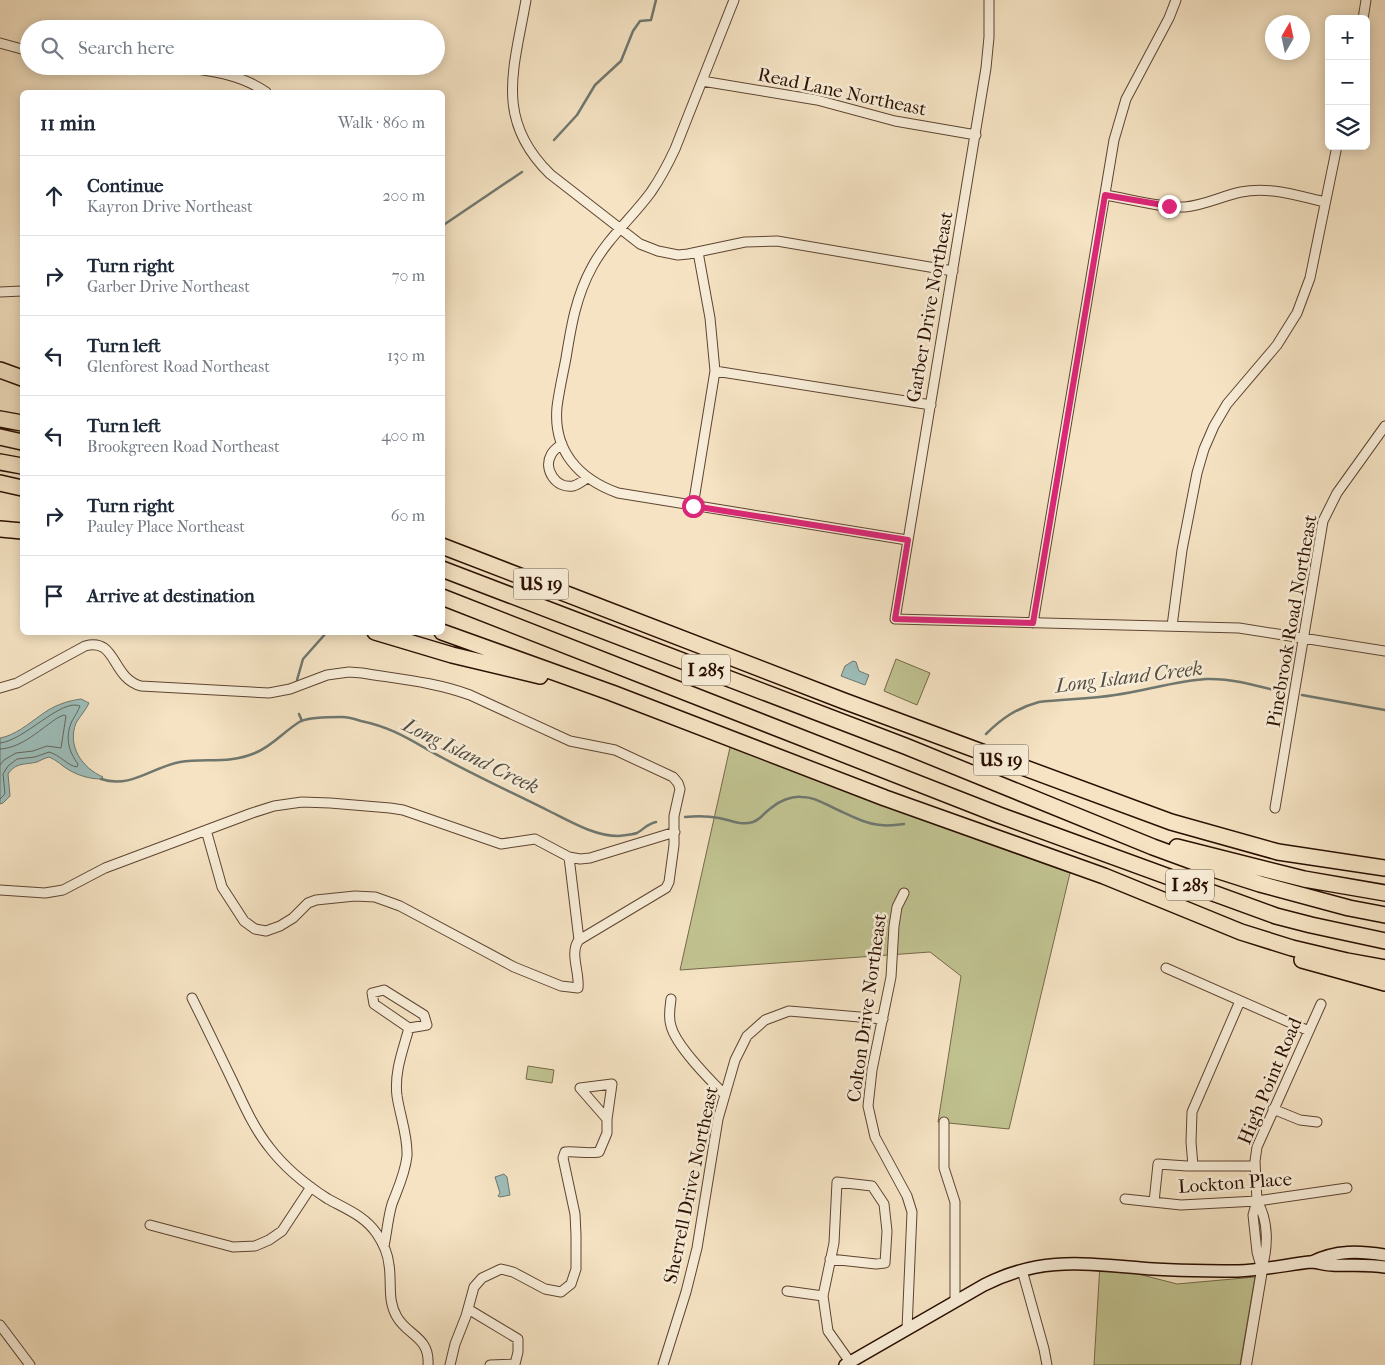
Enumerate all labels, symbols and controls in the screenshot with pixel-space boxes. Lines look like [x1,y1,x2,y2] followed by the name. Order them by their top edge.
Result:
[1265,15,1310,60] north arrow
[1325,15,1370,150] map controls
[1325,15,1370,60] button: +
[20,20,445,75] search box
[38,34,66,62] icon: search
[78,37,174,59] text: Search here
[1325,60,1370,105] button: −
[756,63,929,121] street label: Read Lane Northeast
[1325,105,1370,150] button: layers
[40,111,95,135] text: 11 min
[338,113,425,132] text: Walk · 860 m
[87,175,163,197] text: Continue
[40,182,68,210] icon: ahead
[382,186,425,205] text: 200 m
[1158,195,1181,218] route end
[87,197,253,216] text: Kayron Drive Northeast
[902,210,958,404] street label: Garber Drive Northeast
[87,255,174,277] text: Turn right
[40,262,68,290] icon: right
[392,266,425,285] text: 70 m
[87,277,250,296] text: Garber Drive Northeast
[87,335,161,357] text: Turn left
[40,342,68,370] icon: left
[387,346,425,365] text: 130 m
[87,357,270,376] text: Glenforest Road Northeast
[87,415,161,437] text: Turn left
[40,422,68,450] icon: left
[381,426,425,445] text: 400 m
[87,437,280,456] text: Brookgreen Road Northeast
[87,495,174,517] text: Turn right
[682,495,705,518] route start
[40,502,68,530] icon: right
[391,506,425,525] text: 60 m
[1262,513,1322,729] street label: Pinebrook Road Northeast
[87,517,245,536] text: Pauley Place Northeast
[514,568,568,600] road number: US 19
[40,582,68,610] icon: arrive
[87,585,255,607] text: Arrive at destination
[682,654,730,686] road number: I 285
[1052,657,1204,698] water label: Long Island Creek
[398,712,543,799] water label: Long Island Creek
[974,744,1028,776] road number: US 19
[1166,870,1214,900] road number: I 285
[843,912,891,1104] street label: Colton Drive Northeast
[1233,1014,1307,1148] street label: High Point Road
[659,1084,723,1286] street label: Sherrell Drive Northeast
[1177,1168,1293,1198] street label: Lockton Place

